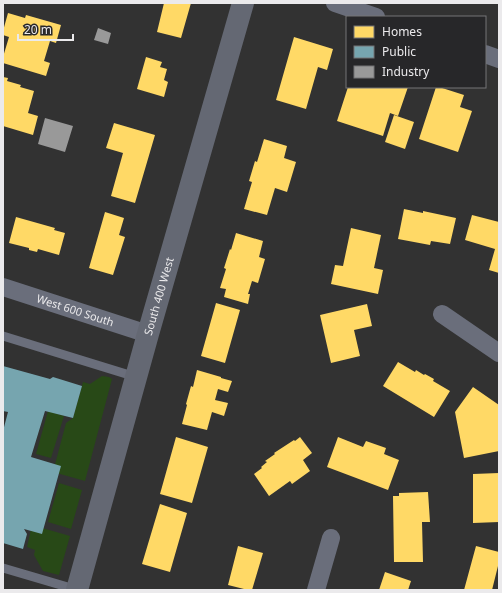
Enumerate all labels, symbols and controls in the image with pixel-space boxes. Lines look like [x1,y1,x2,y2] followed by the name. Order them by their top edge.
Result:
[18,16,73,42] scale bar
[346,16,486,88] legend
[24,21,52,38] text: 20 m
[382,23,422,40] text: Homes
[382,43,416,60] text: Public
[382,63,430,80] text: Industry
[140,255,177,337] street label: South 400 West
[35,290,116,329] street label: West 600 South

